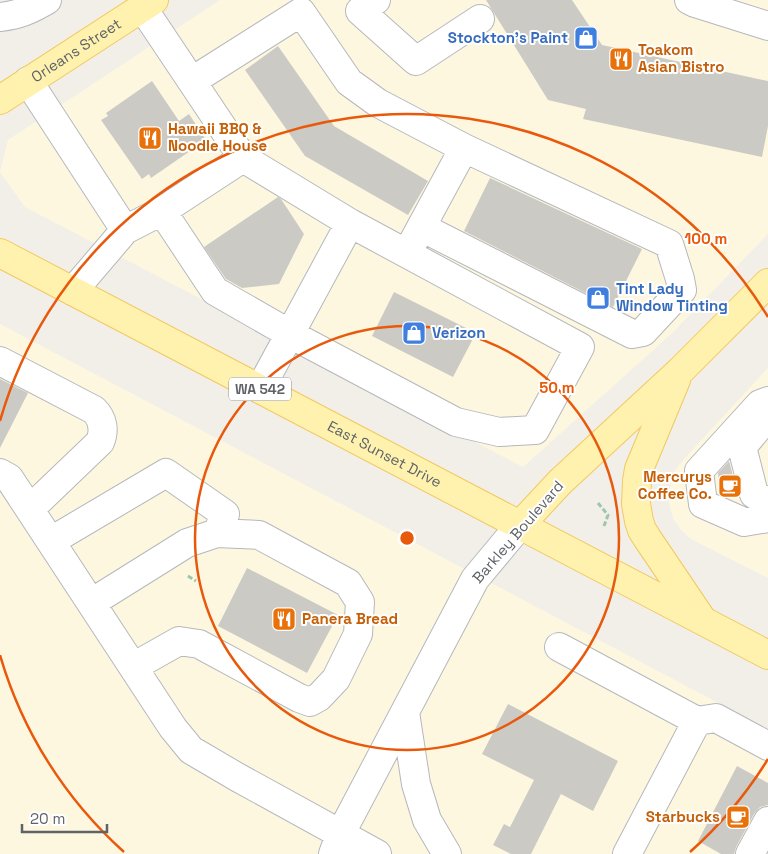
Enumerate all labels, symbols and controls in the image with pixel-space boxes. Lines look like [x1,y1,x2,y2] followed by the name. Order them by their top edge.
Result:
[27,14,125,86] street label: Orleans Street
[573,25,599,51] shop icon: Stockton's Paint
[448,28,568,47] place label: Stockton's Paint
[638,40,724,76] place label: Toakom Asian Bistro
[608,46,634,72] restaurant icon: Toakom Asian Bistro
[168,119,268,155] place label: Hawaii BBQ & Noodle House
[137,125,163,151] restaurant icon: Hawaii BBQ & Noodle House
[685,229,727,248] text: 100 m
[616,279,728,315] place label: Tint Lady Window Tinting
[585,285,611,311] shop icon: Tint Lady Window Tinting
[401,320,427,346] shop icon: Verizon
[432,323,485,342] place label: Verizon
[229,378,291,400] road number: WA 542
[539,378,575,397] text: 50 m
[324,416,445,492] street label: East Sunset Drive
[638,467,712,503] place label: Mercurys Coffee Co.
[717,473,743,499] cafe icon: Mercurys Coffee Co.
[468,476,567,587] street label: Barkley Boulevard
[398,529,416,547] centre of rings
[271,606,297,632] restaurant icon: Panera Bread
[302,609,398,628] place label: Panera Bread
[22,802,108,834] scale bar
[725,804,751,830] cafe icon: Starbucks
[646,807,720,826] place label: Starbucks
[30,809,65,828] text: 20 m

